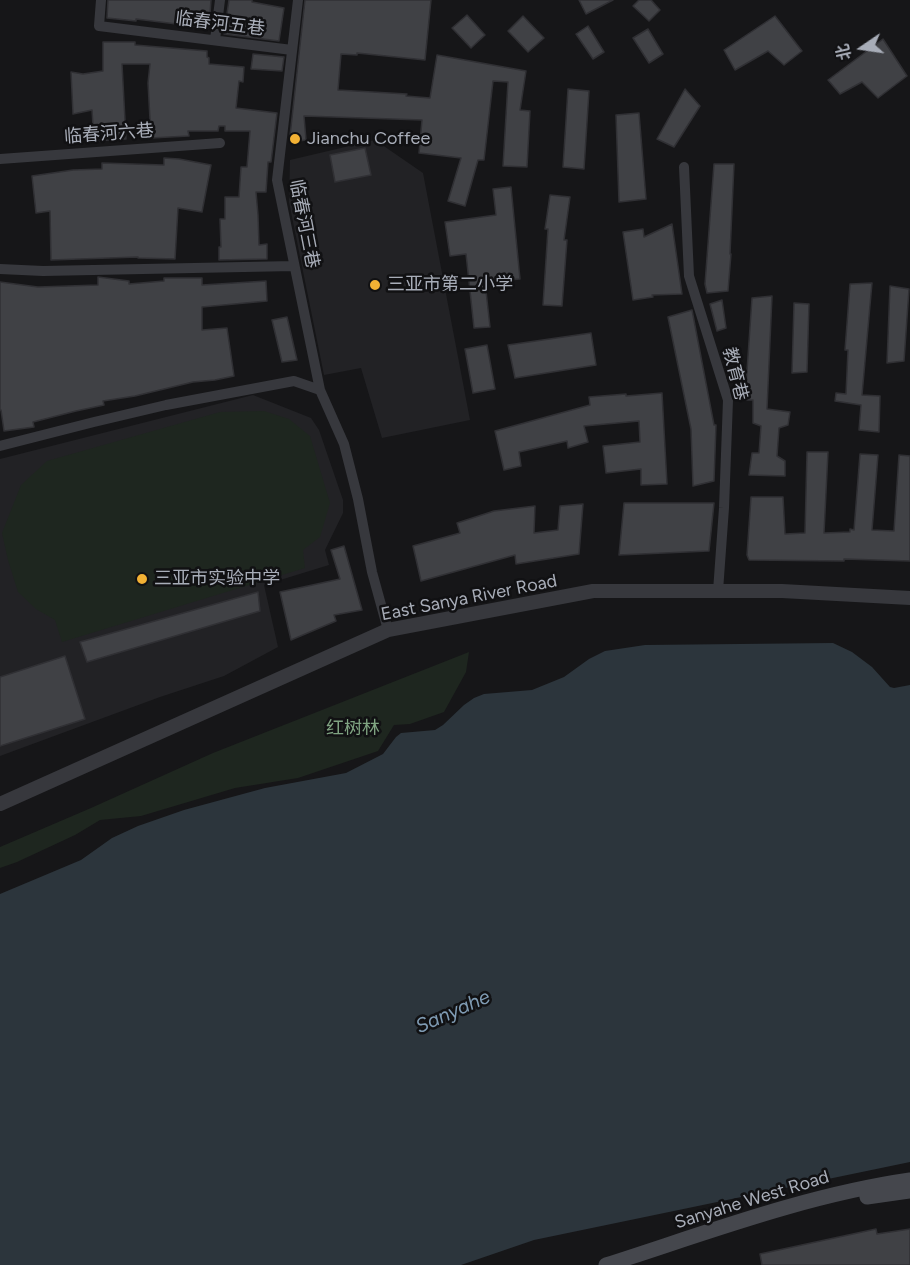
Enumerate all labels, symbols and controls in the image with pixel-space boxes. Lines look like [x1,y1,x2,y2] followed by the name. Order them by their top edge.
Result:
[174,8,266,40] street label: 临春河五巷
[832,18,892,78] north arrow
[833,42,855,62] text: 北
[63,120,155,148] street label: 临春河六巷
[307,128,430,150] place label: Jianchu Coffee
[288,132,302,146] marker: Jianchu Coffee
[285,178,323,270] street label: 临春河三巷
[387,274,513,296] place label: 三亚市第二小学
[368,278,382,292] marker: 三亚市第二小学
[718,345,752,403] street label: 教育巷
[154,568,280,590] place label: 三亚市实验中学
[379,570,559,626] street label: East Sanya River Road
[135,572,149,586] marker: 三亚市实验中学
[326,718,380,740] park label: 红树林
[412,985,494,1039] water label: Sanyahe
[672,1166,832,1234] street label: Sanyahe West Road

